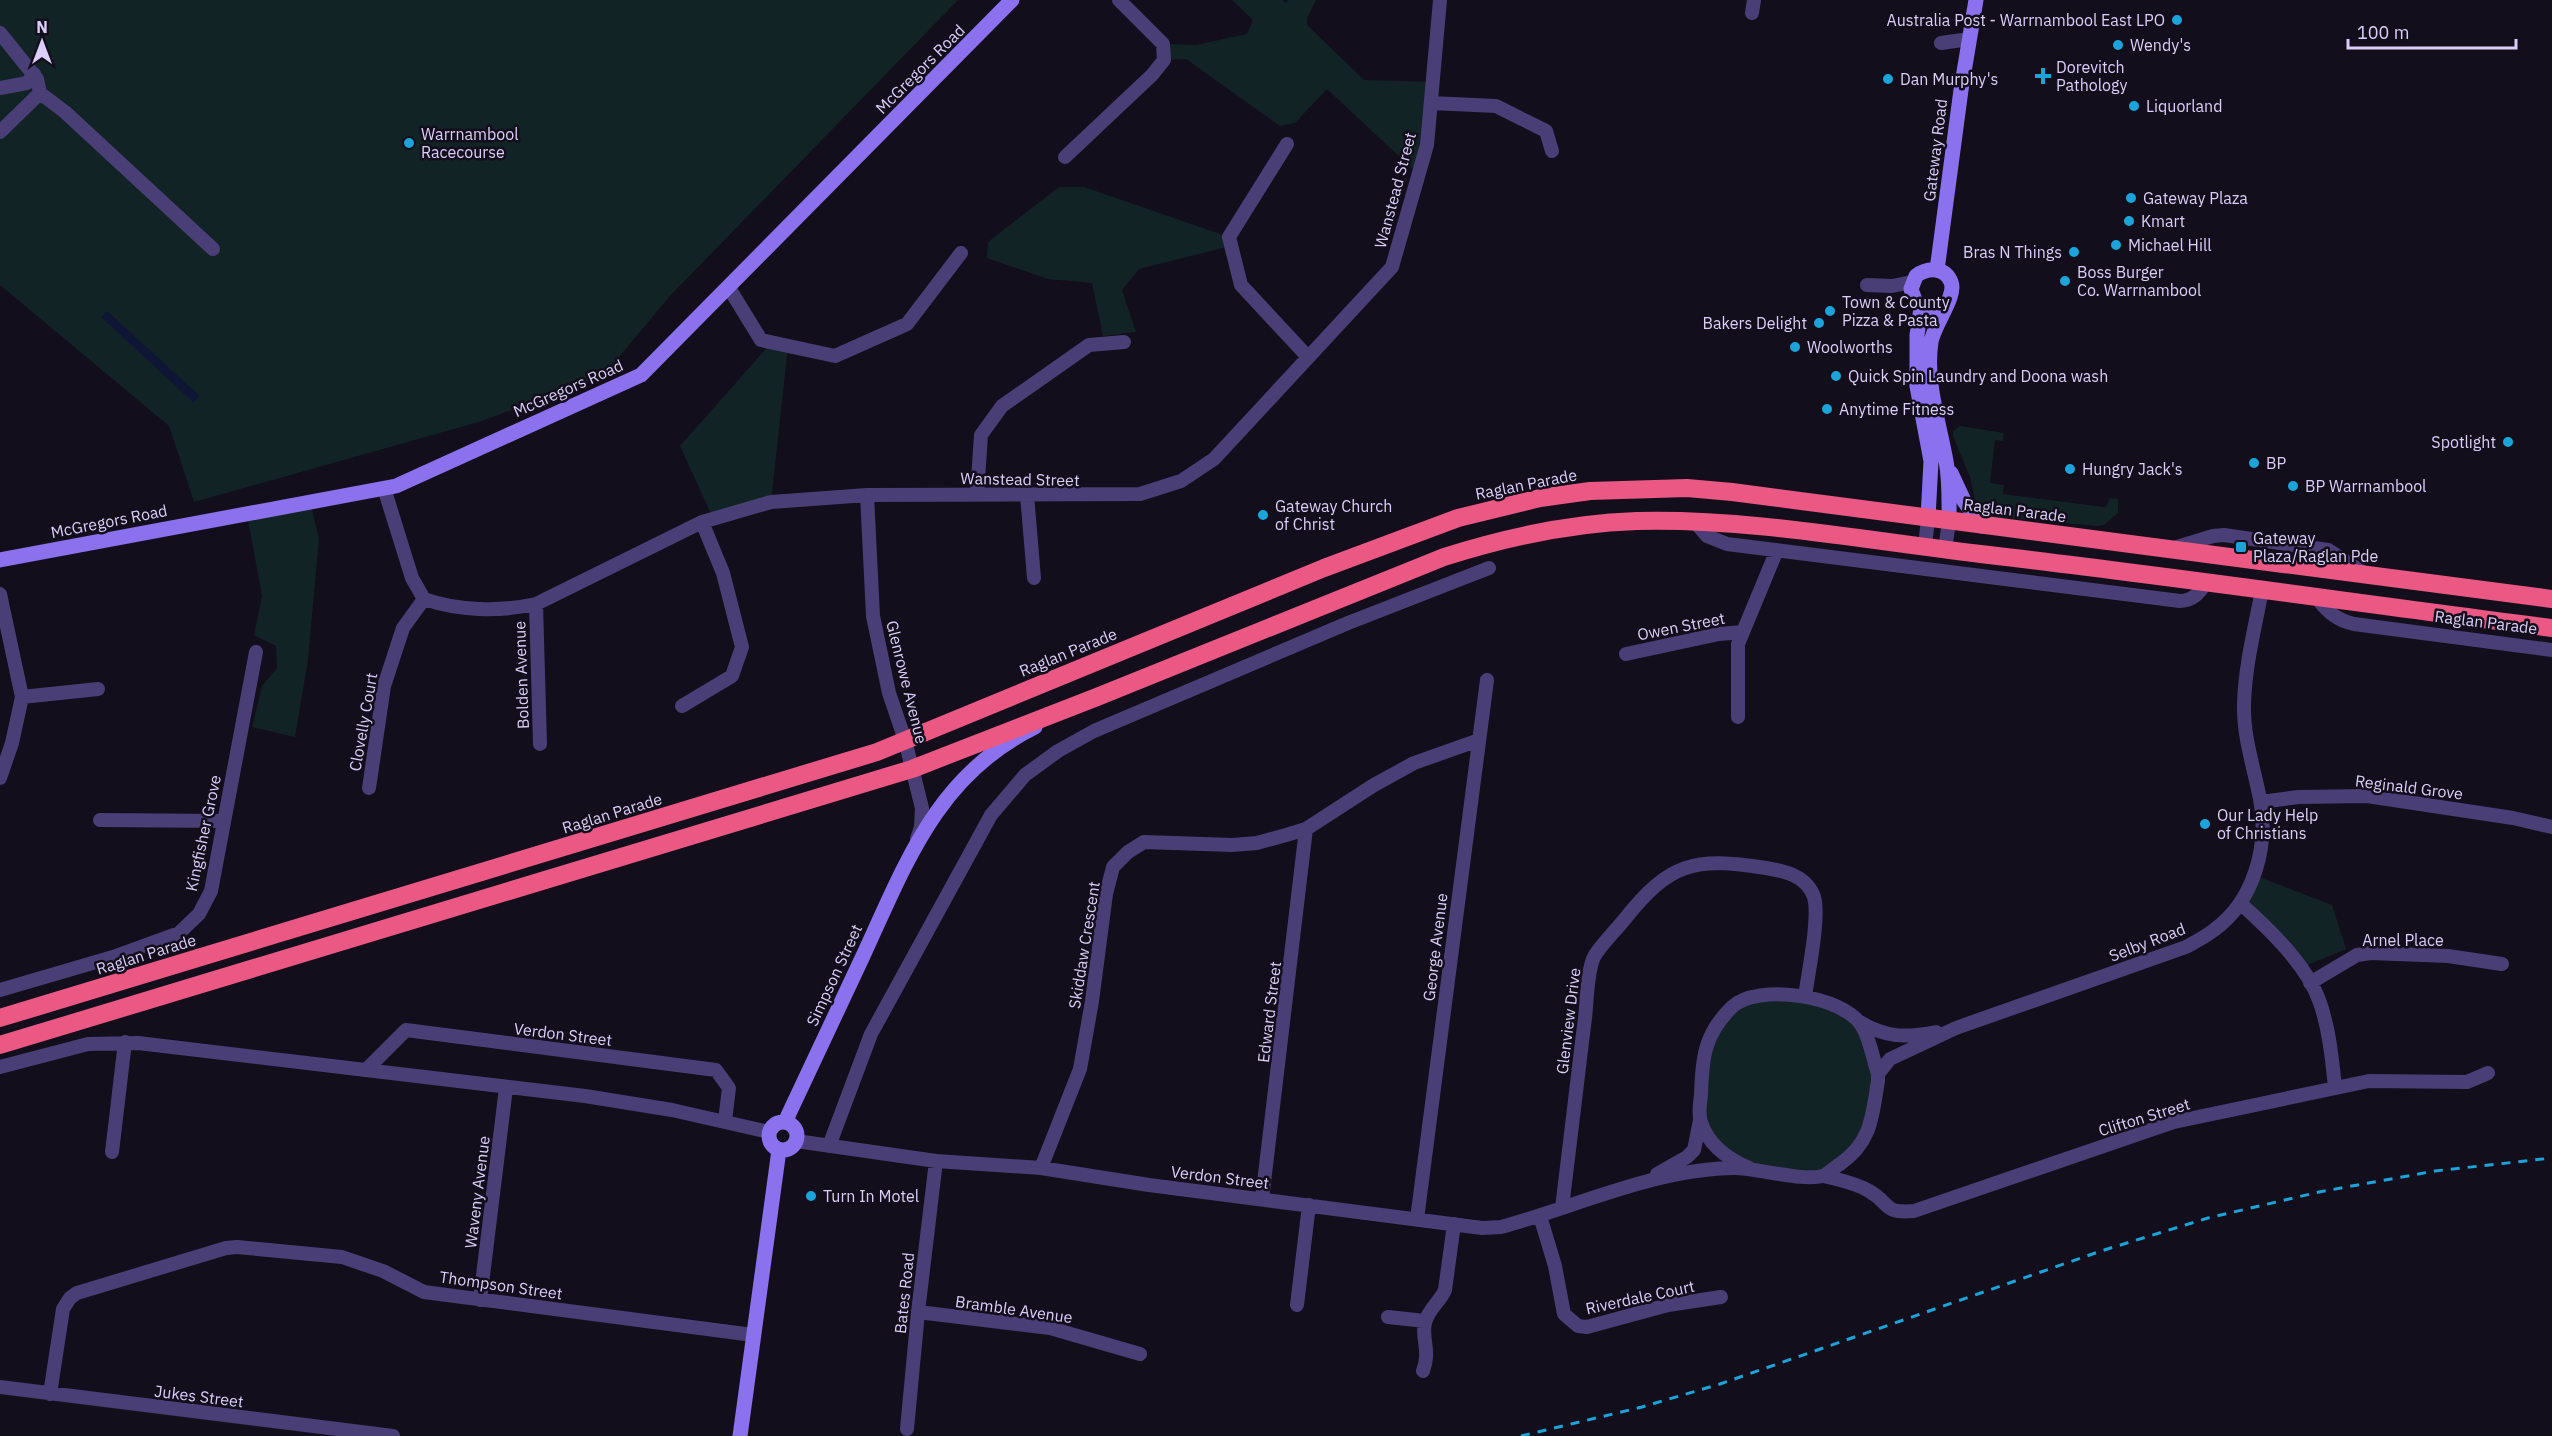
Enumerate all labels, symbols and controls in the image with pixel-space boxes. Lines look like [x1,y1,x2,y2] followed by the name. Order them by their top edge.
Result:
[1886,10,2165,30] place label: Australia Post - Warrnambool East LPO
[12,12,72,72] north arrow
[2348,12,2516,50] scale bar
[2170,13,2184,27] marker: Australia Post - Warrnambool East LPO
[36,17,48,37] text: N
[871,20,969,118] street label: McGregors Road
[2357,21,2409,44] text: 100 m
[2130,35,2191,55] place label: Wendy's
[2111,38,2125,52] marker: Wendy's
[2056,57,2128,95] place label: Dorevitch Pathology
[2034,67,2052,85] marker: Dorevitch Pathology
[1900,69,1998,89] place label: Dan Murphy's
[1881,72,1895,86] marker: Dan Murphy's
[2146,96,2222,116] place label: Liquorland
[1919,98,1951,202] street label: Gateway Road
[2127,99,2141,113] marker: Liquorland
[421,124,519,162] place label: Warrnambool Racecourse
[1370,130,1420,250] street label: Wanstead Street
[402,136,416,150] marker: Warrnambool Racecourse
[2143,188,2248,208] place label: Gateway Plaza
[2124,191,2138,205] marker: Gateway Plaza
[2141,211,2185,231] place label: Kmart
[2122,214,2136,228] marker: Kmart
[2128,235,2212,255] place label: Michael Hill
[2109,238,2123,252] marker: Michael Hill
[1963,242,2062,262] place label: Bras N Things
[2067,245,2081,259] marker: Bras N Things
[2077,262,2201,300] place label: Boss Burger Co. Warrnambool
[2058,274,2072,288] marker: Boss Burger Co. Warrnambool
[1842,292,1950,330] place label: Town & County Pizza & Pasta
[1823,304,1837,318] marker: Town & County Pizza & Pasta
[1703,313,1807,333] place label: Bakers Delight
[1812,316,1826,330] marker: Bakers Delight
[1807,337,1893,357] place label: Woolworths
[1788,340,1802,354] marker: Woolworths
[510,355,626,421] street label: McGregors Road
[1848,366,2108,386] place label: Quick Spin Laundry and Doona wash
[1829,369,1843,383] marker: Quick Spin Laundry and Doona wash
[1839,399,1954,419] place label: Anytime Fitness
[1820,402,1834,416] marker: Anytime Fitness
[2431,432,2496,452] place label: Spotlight
[2501,435,2515,449] marker: Spotlight
[2266,453,2286,473] place label: BP
[2247,456,2261,470] marker: BP
[2082,459,2183,479] place label: Hungry Jack's
[2063,462,2077,476] marker: Hungry Jack's
[1473,464,1579,504] street label: Raglan Parade
[960,468,1080,490] street label: Wanstead Street
[2305,476,2426,496] place label: BP Warrnambool
[2286,479,2300,493] marker: BP Warrnambool
[1962,494,2068,526] street label: Raglan Parade
[1275,496,1392,534] place label: Gateway Church of Christ
[49,500,169,542] street label: McGregors Road
[1256,508,1270,522] marker: Gateway Church of Christ
[2253,528,2378,566] place label: Gateway Plaza/Raglan Pde
[2234,540,2248,554] marker: Gateway Plaza/Raglan Pde
[2433,606,2539,638] street label: Raglan Parade
[1635,608,1727,644] street label: Owen Street
[882,618,932,746] street label: Glenrowe Avenue
[509,620,533,729] street label: Bolden Avenue
[1016,623,1120,681] street label: Raglan Parade
[345,671,381,773] street label: Clovelly Court
[2354,770,2464,804] street label: Reginald Grove
[181,773,225,893] street label: Kingfisher Grove
[560,788,665,838] street label: Raglan Parade
[2217,805,2318,843] place label: Our Lady Help of Christians
[2198,817,2212,831] marker: Our Lady Help of Christians
[1064,880,1104,1010] street label: Skiddaw Crescent
[1418,892,1452,1002] street label: George Avenue
[2106,918,2188,966] street label: Selby Road
[802,921,866,1029] street label: Simpson Street
[94,929,199,979] street label: Raglan Parade
[2362,930,2444,950] street label: Arnel Place
[1253,960,1285,1064] street label: Edward Street
[1552,966,1584,1075] street label: Glenview Drive
[513,1018,613,1050] street label: Verdon Street
[2096,1094,2192,1140] street label: Clifton Street
[460,1134,494,1249] street label: Waveny Avenue
[1170,1161,1270,1193] street label: Verdon Street
[823,1186,919,1206] place label: Turn In Motel
[804,1189,818,1203] marker: Turn In Motel
[890,1251,918,1335] street label: Bates Road
[438,1266,564,1304] street label: Thompson Street
[1584,1276,1696,1318] street label: Riverdale Court
[954,1291,1074,1327] street label: Bramble Avenue
[153,1381,245,1411] street label: Jukes Street

